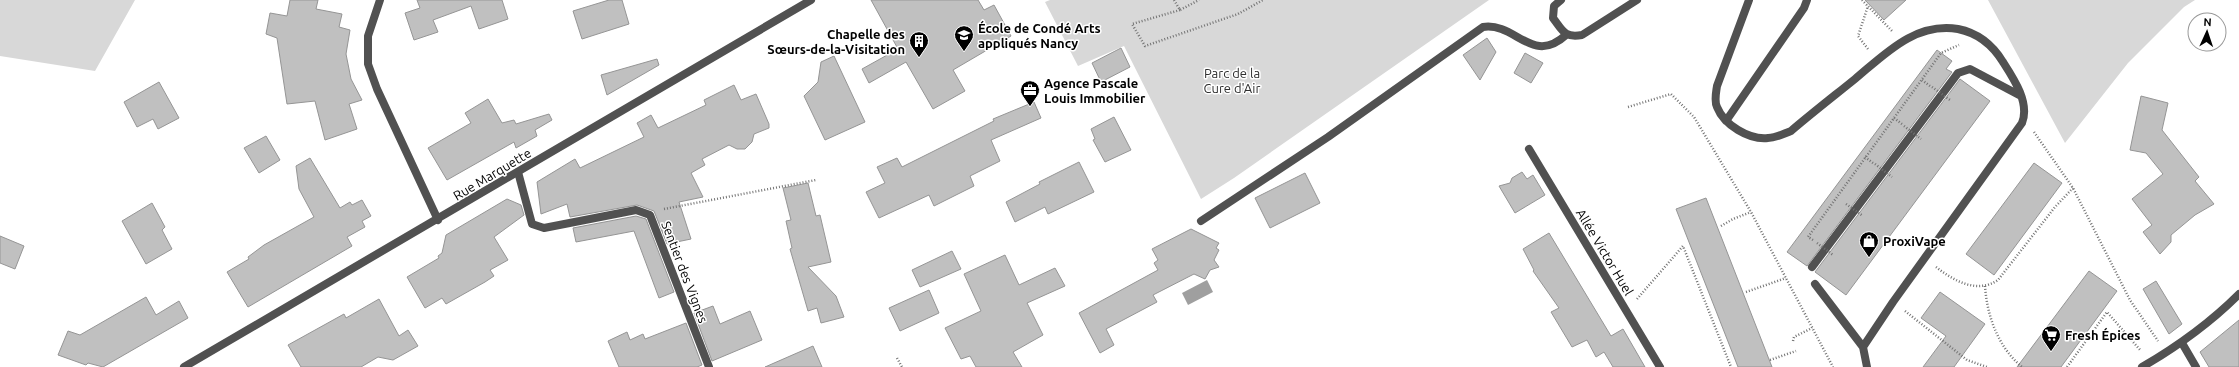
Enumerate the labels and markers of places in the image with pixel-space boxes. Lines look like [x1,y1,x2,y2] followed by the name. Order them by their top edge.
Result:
[978,20,1101,50] place label: École de Condé Arts appliqués Nancy
[953,24,975,52] school or university icon: École de Condé Arts appliqués Nancy
[767,27,905,56] place label: Chapelle des Sœurs-de-la-Visitation
[908,30,930,58] building icon: Chapelle des Sœurs-de-la-Visitation
[1044,76,1146,105] place label: Agence Pascale Louis Immobilier
[1019,79,1041,107] office icon: Agence Pascale Louis Immobilier
[1858,230,1880,258] shop icon: ProxiVape
[1883,234,1946,248] place label: ProxiVape
[2040,324,2062,352] supermarket icon: Fresh Épices
[2065,327,2141,342] place label: Fresh Épices

